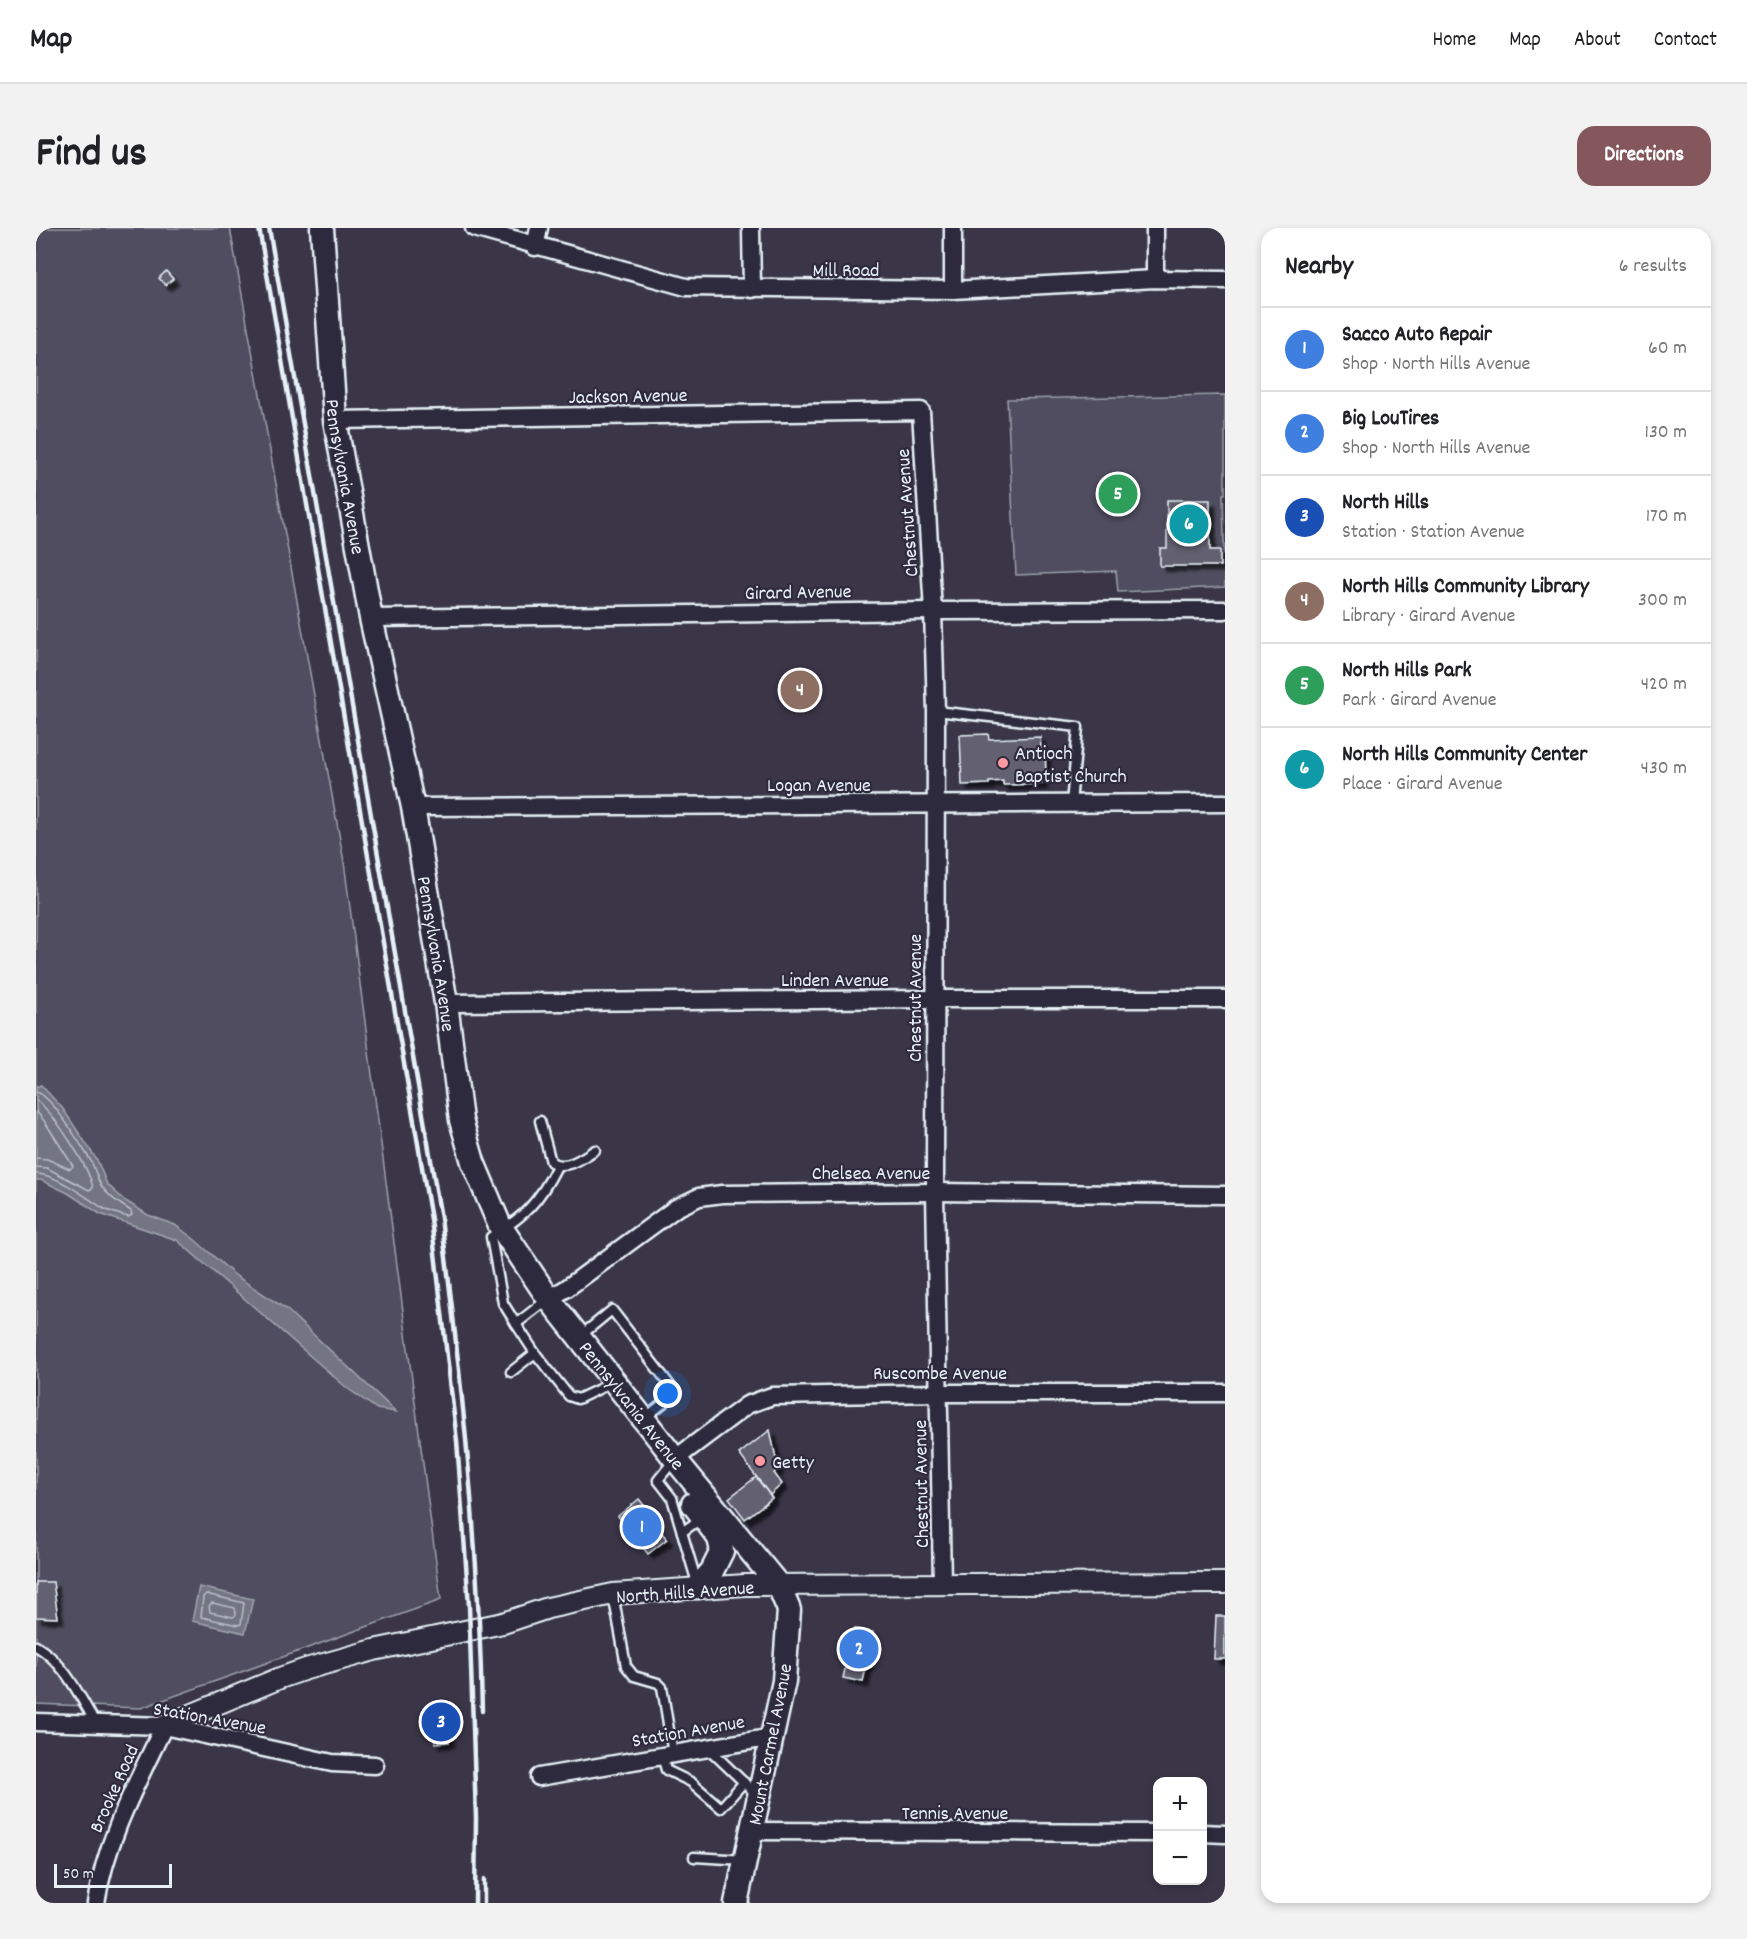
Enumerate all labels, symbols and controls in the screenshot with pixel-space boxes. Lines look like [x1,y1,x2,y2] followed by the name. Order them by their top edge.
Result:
[30,21,72,61] text: Map
[1432,26,1476,56] text: Home
[1509,26,1541,56] text: Map
[1574,26,1621,56] text: About
[1654,26,1717,56] text: Contact
[36,126,147,186] text: Find us
[1577,126,1711,186] button: Directions
[1285,249,1353,286] text: Nearby
[1619,253,1687,281] text: 6 results
[813,258,879,286] street label: Mill Road
[1342,320,1492,351] text: Sacco Auto Repair
[1302,335,1307,363] text: 1
[1648,335,1687,363] text: 60 m
[1342,351,1530,379] text: Shop · North Hills Avenue
[568,383,688,413] street label: Jackson Avenue
[317,398,370,557] street label: Pennsylvania Avenue
[1342,404,1439,435] text: Big LouTires
[1300,419,1309,447] text: 2
[1645,419,1687,447] text: 130 m
[1342,435,1530,463] text: Shop · North Hills Avenue
[891,448,927,578] street label: Chestnut Avenue
[1098,472,1138,516] pin: 5
[1342,488,1429,519] text: North Hills
[1170,502,1208,546] pin: 6
[1300,503,1309,531] text: 3
[1646,503,1687,531] text: 170 m
[1342,519,1525,547] text: Station · Station Avenue
[1342,572,1589,603] text: North Hills Community Library
[744,579,852,609] street label: Girard Avenue
[1300,587,1309,615] text: 4
[1638,587,1687,615] text: 300 m
[1342,603,1515,631] text: Library · Girard Avenue
[1342,656,1472,687] text: North Hills Park
[780,668,819,712] pin: 4
[1300,671,1309,699] text: 5
[1641,671,1687,699] text: 420 m
[1342,687,1496,715] text: Park · Girard Avenue
[1342,740,1587,771] text: North Hills Community Center
[1015,741,1127,792] place label: Antioch Baptist Church
[1300,755,1309,783] text: 6
[1641,755,1687,783] text: 430 m
[996,756,1010,770] marker: Antioch Baptist Church
[1342,771,1502,799] text: Place · Girard Avenue
[767,773,871,801] street label: Logan Avenue
[408,874,461,1034] street label: Pennsylvania Avenue
[903,934,931,1062] street label: Chestnut Avenue
[781,968,889,996] street label: Linden Avenue
[812,1161,930,1189] street label: Chelsea Avenue
[571,1336,690,1478] street label: Pennsylvania Avenue
[873,1361,1007,1389] street label: Ruscombe Avenue
[653,1379,682,1408] your location
[908,1419,938,1548] street label: Chestnut Avenue
[772,1450,815,1478] place label: Getty
[753,1454,767,1468] marker: Getty
[622,1504,662,1550] pin: 1
[615,1575,755,1613] street label: North Hills Avenue
[840,1626,878,1672] pin: 2
[743,1661,801,1828] street label: Mount Carmel Avenue
[151,1696,268,1744] street label: Station Avenue
[422,1700,460,1744] pin: 3
[630,1709,747,1757] street label: Station Avenue
[84,1741,148,1838] street label: Brooke Road
[1153,1777,1207,1885] map controls
[1153,1777,1207,1831] button: +
[902,1801,1009,1829] street label: Tennis Avenue
[1153,1831,1207,1885] button: −
[54,1861,172,1888] scale bar
[63,1863,94,1886] text: 50 m

